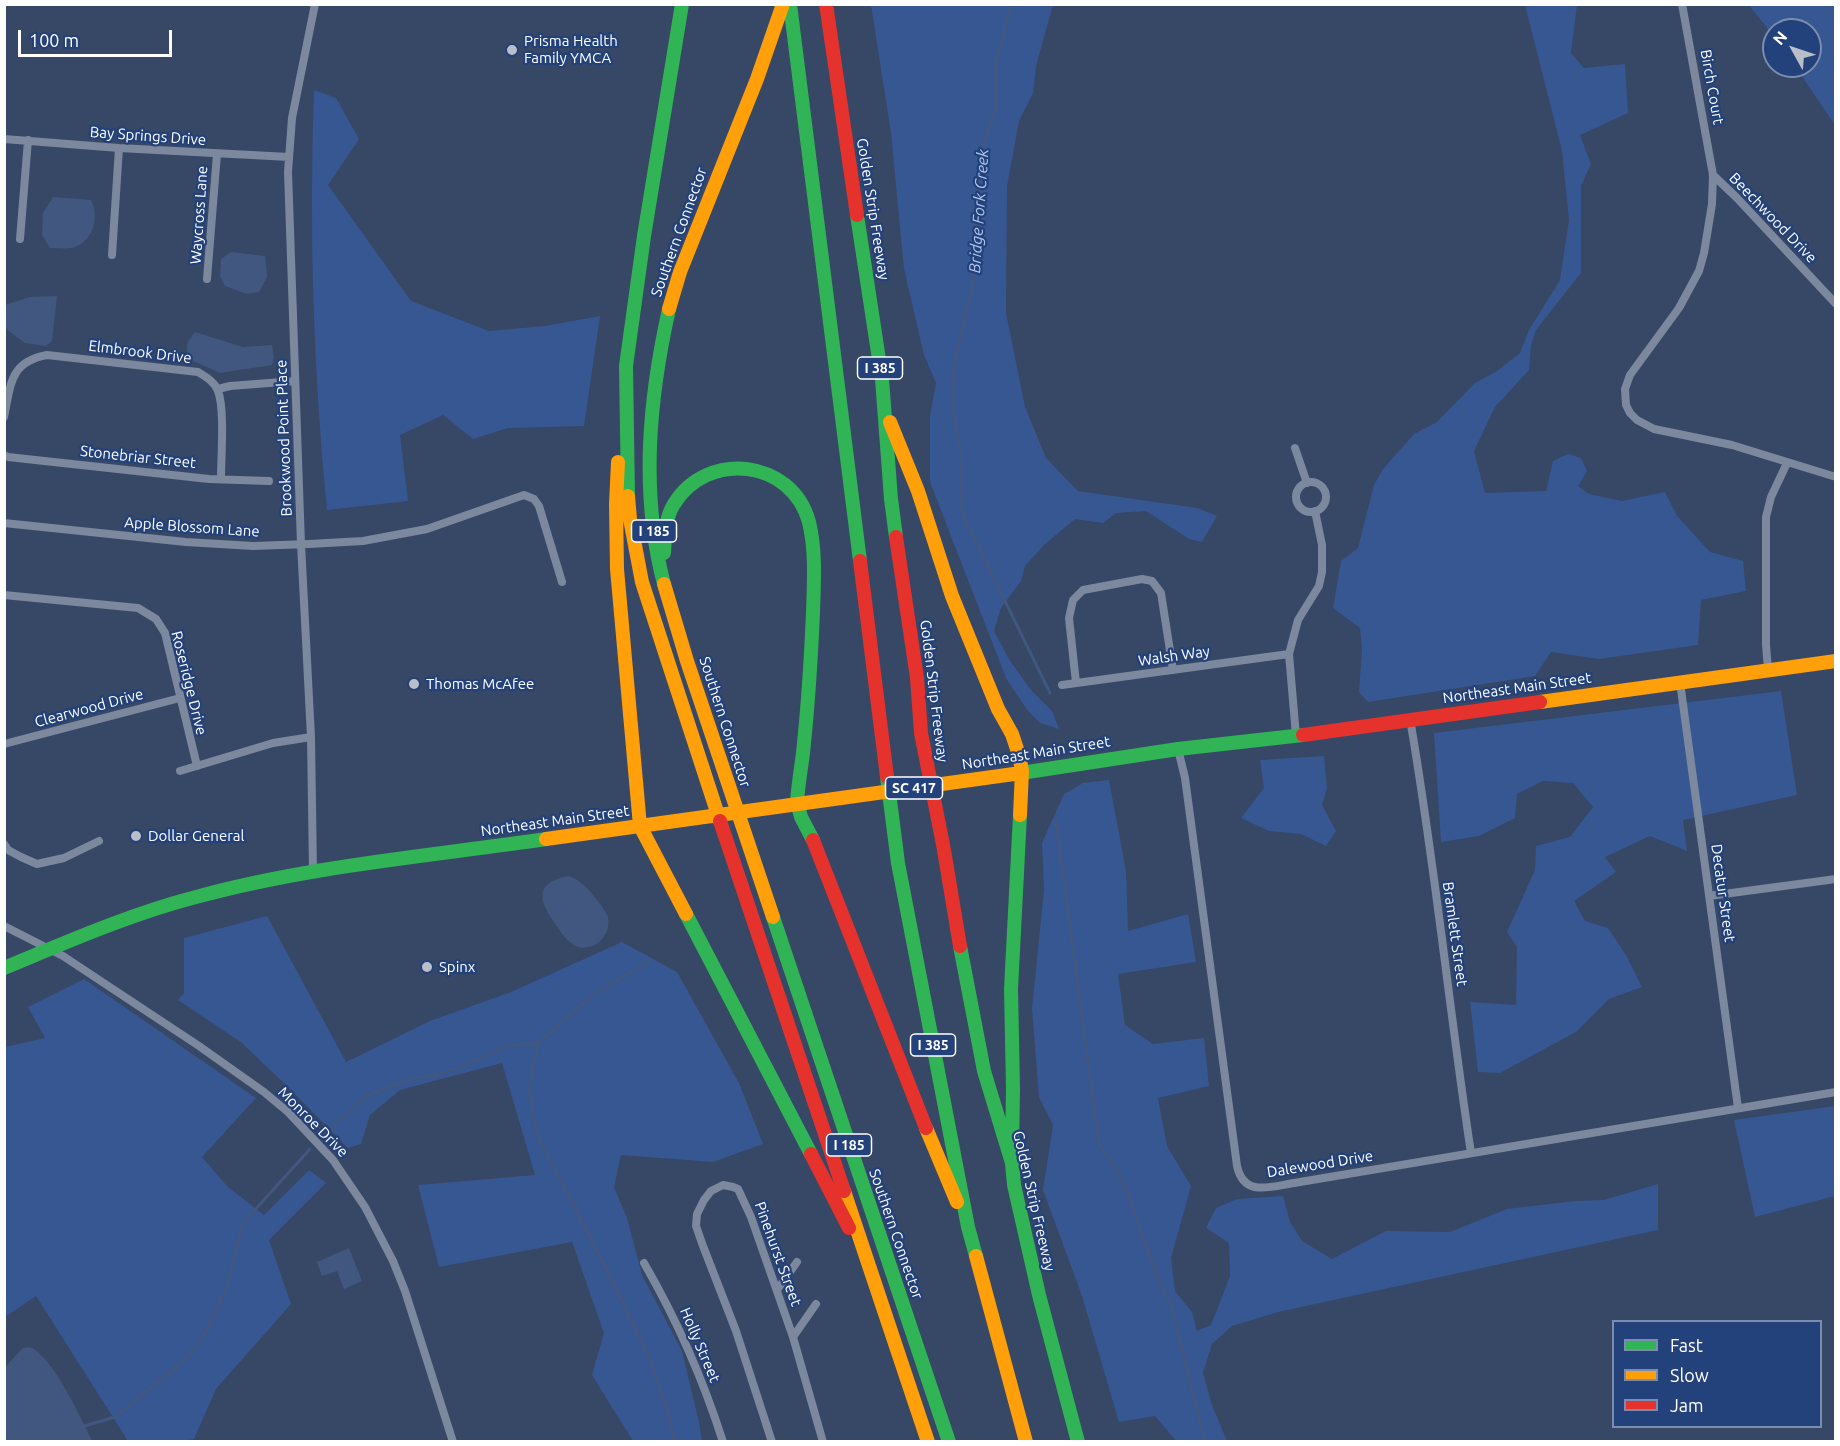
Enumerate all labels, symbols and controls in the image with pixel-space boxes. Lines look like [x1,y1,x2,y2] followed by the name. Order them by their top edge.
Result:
[21,18,176,56] scale bar
[1762,18,1822,78] north arrow
[1769,27,1790,48] text: N
[29,30,79,50] text: 100 m
[524,32,618,67] place label: Prisma Health Family YMCA
[505,43,519,57] marker: Prisma Health Family YMCA
[1697,48,1727,126] street label: Birch Court
[89,123,207,149] street label: Bay Springs Drive
[853,137,893,281] street label: Golden Strip Freeway
[965,148,993,274] water label: Bridge Fork Creek
[187,165,211,265] street label: Waycross Lane
[647,165,711,299] street label: Southern Connector
[1725,169,1821,267] street label: Beechwood Drive
[87,337,193,367] street label: Elmbrook Drive
[858,357,902,379] road number: I 385
[272,359,296,517] street label: Brookwood Point Place
[79,442,197,472] street label: Stonebriar Street
[124,513,260,541] street label: Apple Blossom Lane
[632,520,676,542] road number: I 185
[916,619,952,763] street label: Golden Strip Freeway
[167,629,211,737] street label: Roseridge Drive
[1137,642,1211,670] street label: Walsh Way
[695,654,755,790] street label: Southern Connector
[1442,669,1592,707] street label: Northeast Main Street
[426,675,534,693] place label: Thomas McAfee
[407,677,421,691] marker: Thomas McAfee
[33,685,145,731] street label: Clearwood Drive
[961,732,1111,774] street label: Northeast Main Street
[886,777,942,799] road number: SC 417
[480,802,630,840] street label: Northeast Main Street
[148,827,244,845] place label: Dollar General
[129,829,143,843] marker: Dollar General
[1707,843,1739,943] street label: Decatur Street
[1439,881,1471,987] street label: Bramlett Street
[439,958,475,976] place label: Spinx
[420,960,434,974] marker: Spinx
[910,1034,956,1056] road number: I 385
[274,1083,352,1161] street label: Monroe Drive
[1009,1129,1059,1273] street label: Golden Strip Freeway
[826,1134,872,1156] road number: I 185
[1266,1147,1374,1181] street label: Dalewood Drive
[865,1167,927,1301] street label: Southern Connector
[751,1199,805,1309] street label: Pinehurst Street
[676,1305,724,1385] street label: Holly Street
[1612,1320,1822,1428] legend
[1670,1335,1703,1355] text: Fast
[1670,1365,1709,1385] text: Slow
[1670,1395,1704,1415] text: Jam

